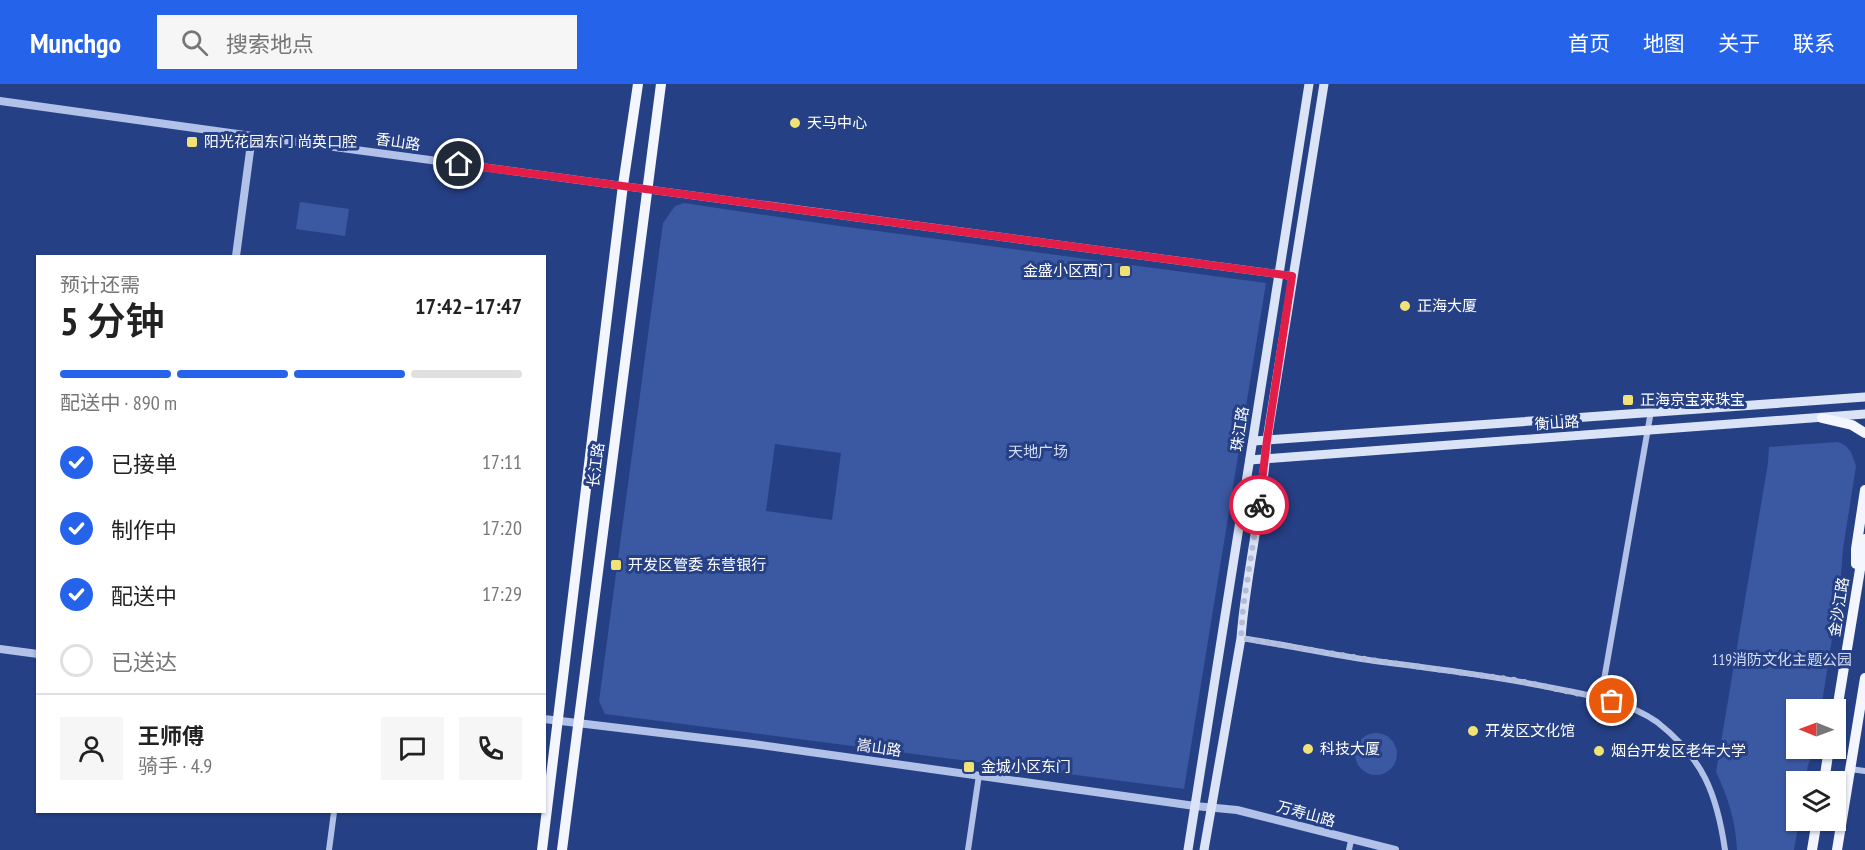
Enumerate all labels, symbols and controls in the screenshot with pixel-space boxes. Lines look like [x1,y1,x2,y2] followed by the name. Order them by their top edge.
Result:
[157,15,577,69] search box
[30,24,121,61] text: Munchgo
[178,26,211,59] icon: search
[226,30,314,58] text: 搜索地点
[1568,30,1610,57] text: 首页
[1643,30,1685,57] text: 地图
[1718,30,1760,57] text: 关于
[1793,30,1835,57] text: 联系
[807,113,867,132] place label: 天马中心
[788,116,802,130] marker: 天马中心
[374,129,422,154] street label: 香山路
[204,132,357,151] place label: 阳光花园东门 尚英口腔
[185,135,199,149] marker: 阳光花园东门 尚英口腔
[433,138,484,189] pin
[442,147,475,180] icon: home
[1023,261,1113,280] place label: 金盛小区西门
[1118,264,1132,278] marker: 金盛小区西门
[60,272,140,298] text: 预计还需
[415,292,522,320] text: 17:42–17:47
[60,295,165,346] text: 5 分钟
[1417,296,1477,315] place label: 正海大厦
[1398,299,1412,313] marker: 正海大厦
[60,390,177,416] text: 配送中 · 890 m
[1640,390,1745,409] place label: 正海京宝来珠宝
[1621,393,1635,407] marker: 正海京宝来珠宝
[1227,405,1252,453] street label: 珠江路
[1534,411,1580,434] street label: 衡山路
[583,441,608,488] street label: 长江路
[1008,442,1068,461] park label: 天地广场
[60,446,93,479] icon: check
[482,449,522,475] text: 17:11
[111,450,177,478] text: 已接单
[1229,475,1289,535] courier
[1243,489,1276,522] icon: bike
[60,512,93,545] icon: check
[482,515,522,541] text: 17:20
[111,516,177,544] text: 制作中
[628,555,766,574] place label: 开发区管委 东营银行
[609,558,623,572] marker: 开发区管委 东营银行
[1824,576,1853,638] street label: 金沙江路
[60,578,93,611] icon: check
[482,581,522,607] text: 17:29
[111,582,177,610] text: 配送中
[111,648,177,676] text: 已送达
[1712,650,1852,669] park label: 119消防文化主题公园
[1586,675,1637,726] pin
[1595,684,1628,717] icon: bag
[1786,699,1846,759] north arrow
[1786,699,1846,831] map controls
[60,717,123,780] button: person
[381,717,444,780] button: chat
[459,717,522,780] button: phone
[1485,721,1575,740] place label: 开发区文化馆
[138,722,204,750] text: 王师傅
[1466,724,1480,738] marker: 开发区文化馆
[855,735,903,760] street label: 嵩山路
[1320,739,1380,758] place label: 科技大厦
[1611,741,1746,760] place label: 烟台开发区老年大学
[1301,742,1315,756] marker: 科技大厦
[1592,744,1606,758] marker: 烟台开发区老年大学
[138,753,212,779] text: 骑手 · 4.9
[981,757,1071,776] place label: 金城小区东门
[962,760,976,774] marker: 金城小区东门
[1786,771,1846,831] button: layers
[1275,797,1338,830] street label: 万寿山路

